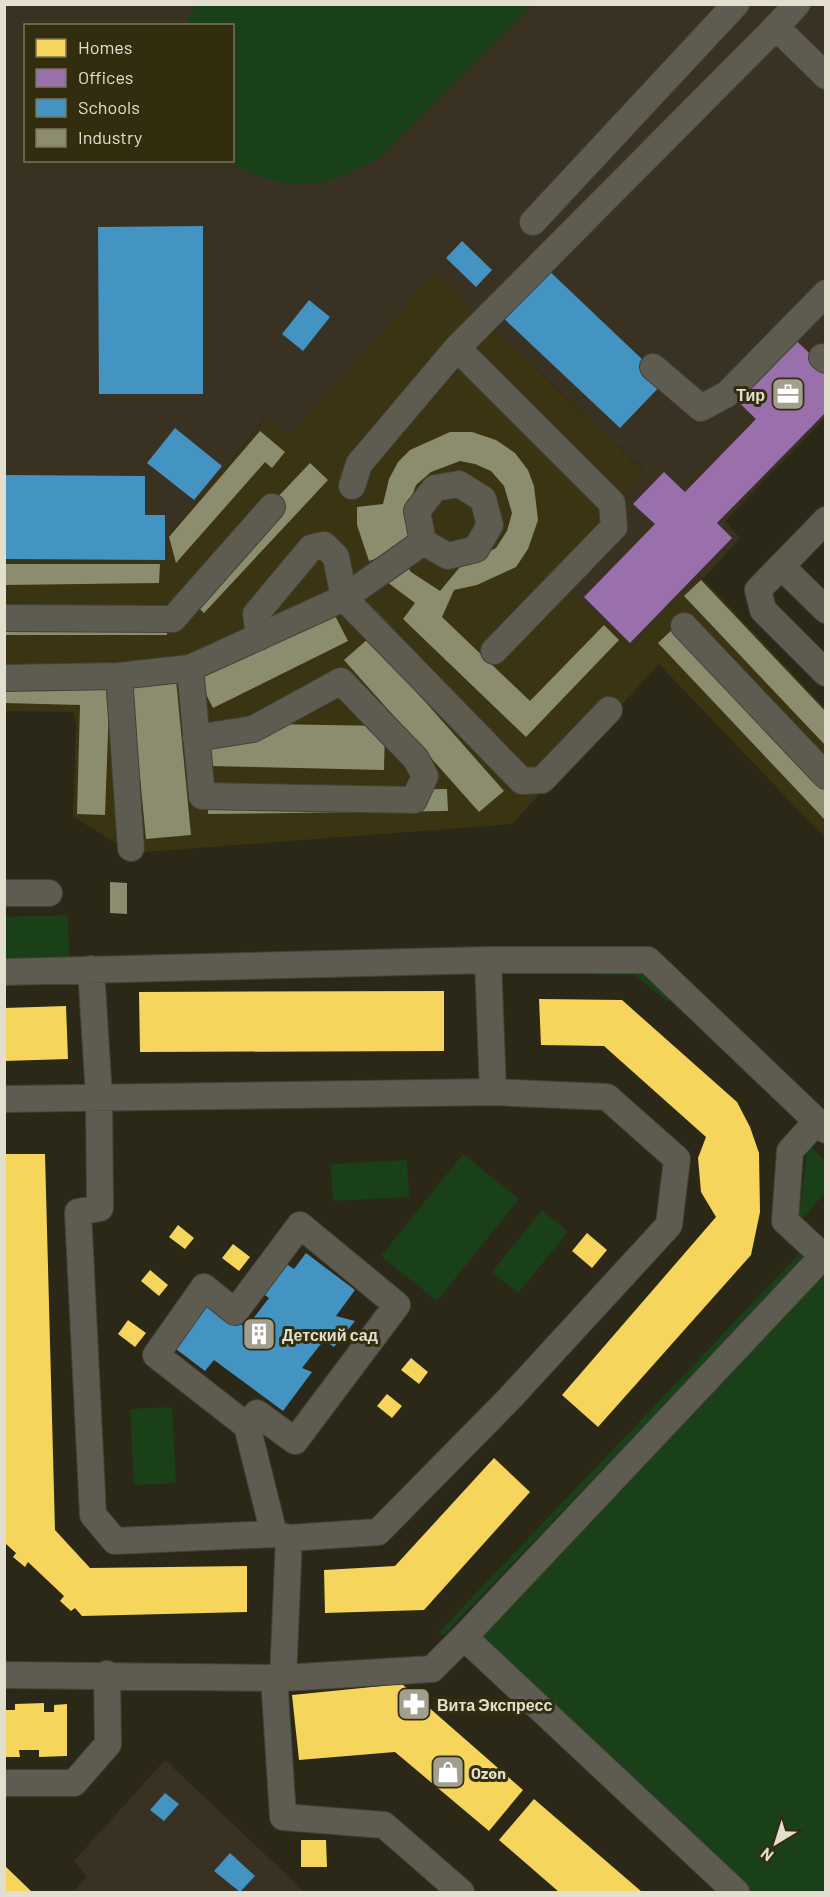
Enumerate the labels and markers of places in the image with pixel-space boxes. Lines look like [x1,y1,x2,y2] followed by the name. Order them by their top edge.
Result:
[770,376,806,412] office icon: Тир
[736,385,765,404] place label: Тир
[241,1316,277,1352] building icon: Детский сад
[282,1325,378,1344] place label: Детский сад
[396,1686,432,1722] pharmacy icon: Вита Экспресс
[437,1695,552,1714] place label: Вита Экспресс
[430,1754,466,1790] shop icon: Ozon
[471,1763,506,1782] place label: Ozon

